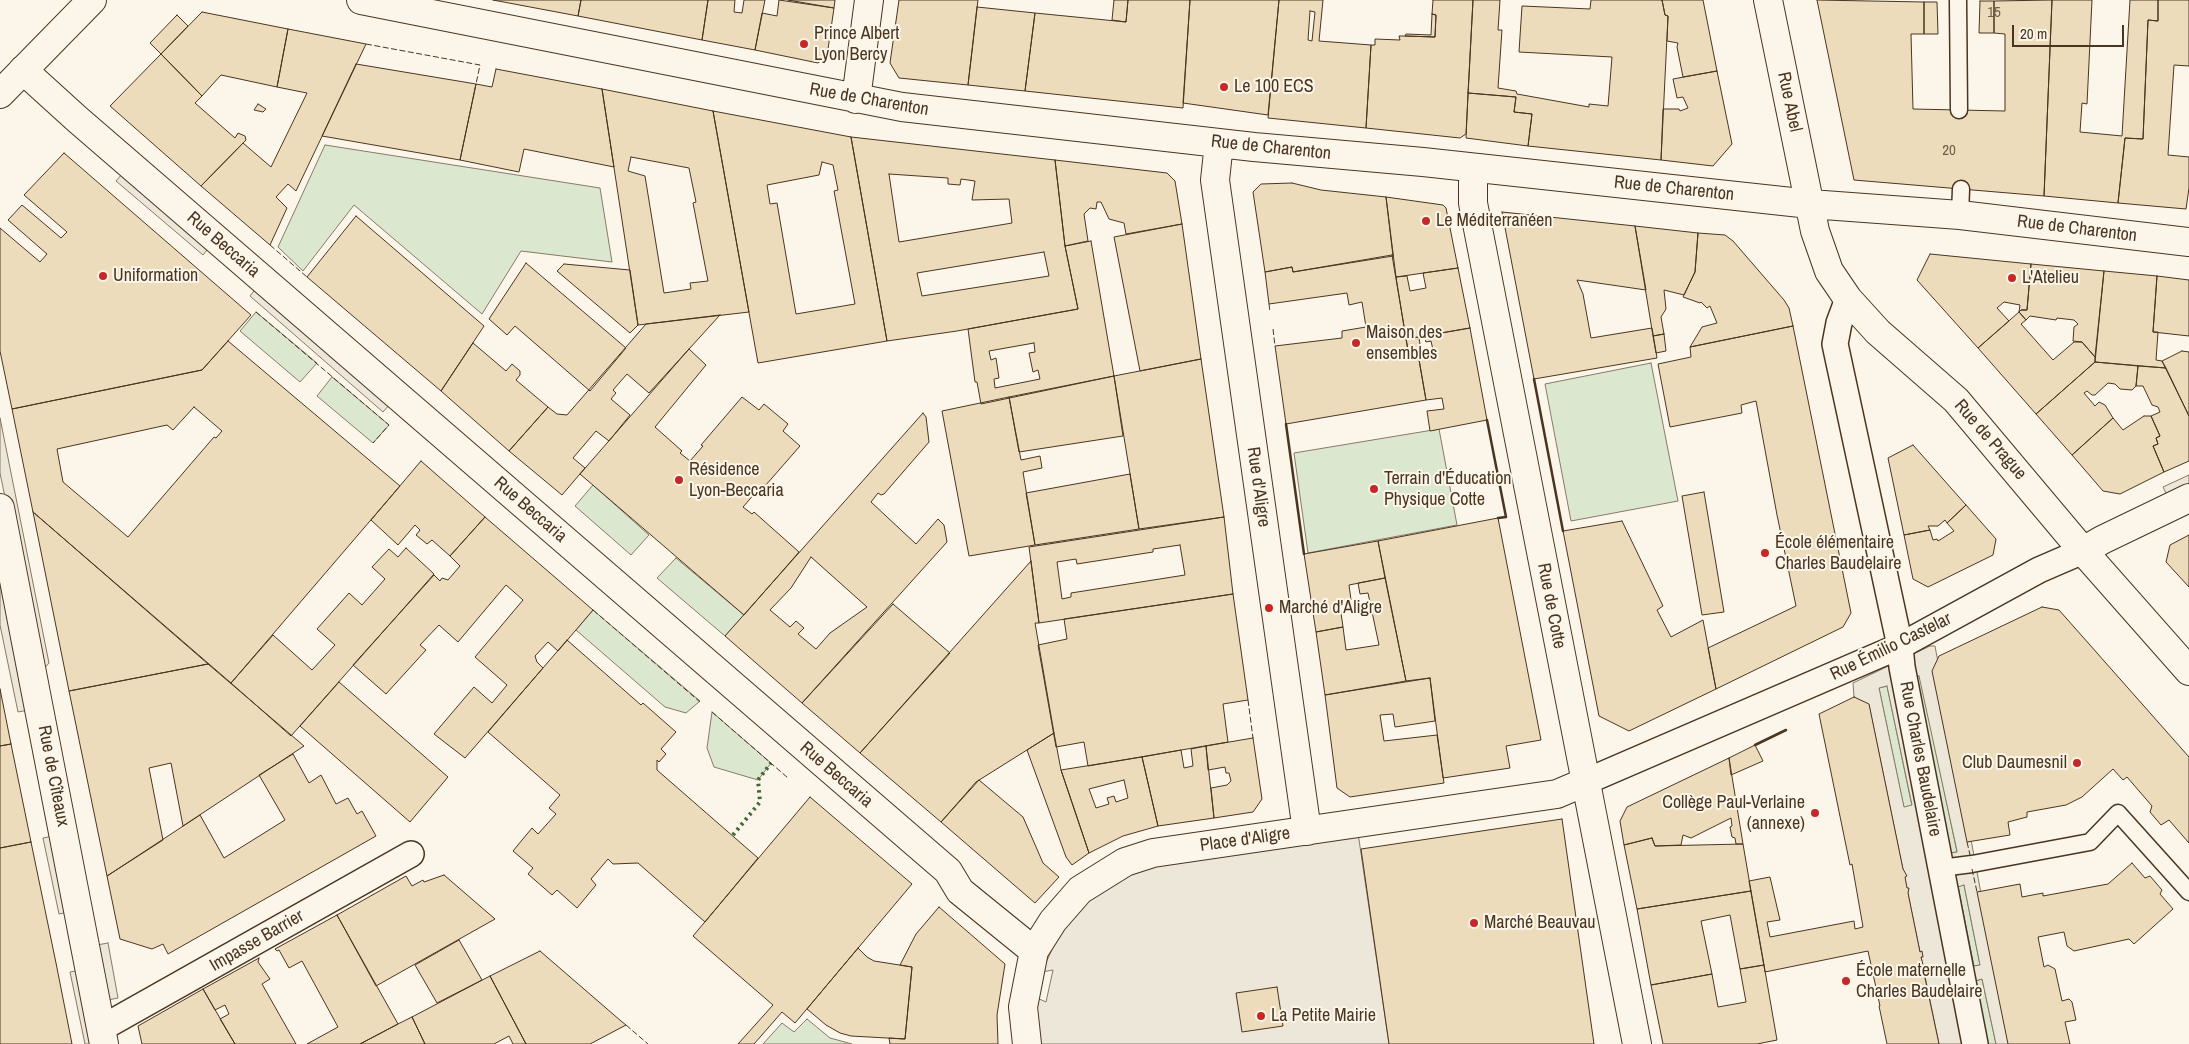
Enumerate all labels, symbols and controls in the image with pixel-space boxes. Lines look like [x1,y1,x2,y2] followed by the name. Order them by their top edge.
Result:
[1987,4,2001,22] house number: 15
[2014,15,2126,47] scale bar
[814,23,899,66] place label: Prince Albert Lyon Bercy
[2020,23,2047,44] text: 20 m
[798,38,810,50] marker: Prince Albert Lyon Bercy
[1772,70,1806,134] street label: Rue Abel
[1234,76,1314,98] place label: Le 100 ECS
[808,79,930,121] street label: Rue de Charenton
[1218,81,1230,93] marker: Le 100 ECS
[1210,131,1332,165] street label: Rue de Charenton
[1942,142,1956,160] house number: 20
[1613,172,1735,206] street label: Rue de Charenton
[182,208,264,282] street label: Rue Beccaria
[1436,210,1553,232] place label: Le Méditerranéen
[2016,211,2138,247] street label: Rue de Charenton
[1420,215,1432,227] marker: Le Méditerranéen
[113,265,198,287] place label: Uniformation
[2022,267,2079,289] place label: L'Atelieu
[97,270,109,282] marker: Uniformation
[2006,272,2018,284] marker: L'Atelieu
[1366,322,1442,364] place label: Maison des ensembles
[1350,337,1362,349] marker: Maison des ensembles
[1949,395,2031,485] street label: Rue de Prague
[1242,446,1274,528] street label: Rue d'Aligre
[689,459,784,502] place label: Résidence Lyon-Beccaria
[1384,468,1512,510] place label: Terrain d'Éducation Physique Cotte
[489,473,571,547] street label: Rue Beccaria
[673,474,685,486] marker: Résidence Lyon-Beccaria
[1368,483,1380,495] marker: Terrain d'Éducation Physique Cotte
[1775,532,1901,574] place label: École élémentaire Charles Baudelaire
[1759,547,1771,559] marker: École élémentaire Charles Baudelaire
[1532,561,1570,651] street label: Rue de Cotte
[1279,597,1382,619] place label: Marché d'Aligre
[1263,602,1275,614] marker: Marché d'Aligre
[1827,608,1955,686] street label: Rue Émilio Castelar
[1894,680,1946,838] street label: Rue Charles Baudelaire
[33,724,73,828] street label: Rue de Cîteaux
[795,738,877,812] street label: Rue Beccaria
[1962,752,2067,774] place label: Club Daumesnil
[2071,757,2083,769] marker: Club Daumesnil
[1662,792,1805,834] place label: Collège Paul-Verlaine (annexe)
[1809,807,1821,819] marker: Collège Paul-Verlaine (annexe)
[1199,823,1291,857] street label: Place d'Aligre
[206,905,308,977] street label: Impasse Barrier
[1484,912,1596,934] place label: Marché Beauvau
[1468,917,1480,929] marker: Marché Beauvau
[1856,960,1982,1002] place label: École maternelle Charles Baudelaire
[1840,975,1852,987] marker: École maternelle Charles Baudelaire
[1271,1005,1376,1027] place label: La Petite Mairie
[1255,1010,1267,1022] marker: La Petite Mairie

